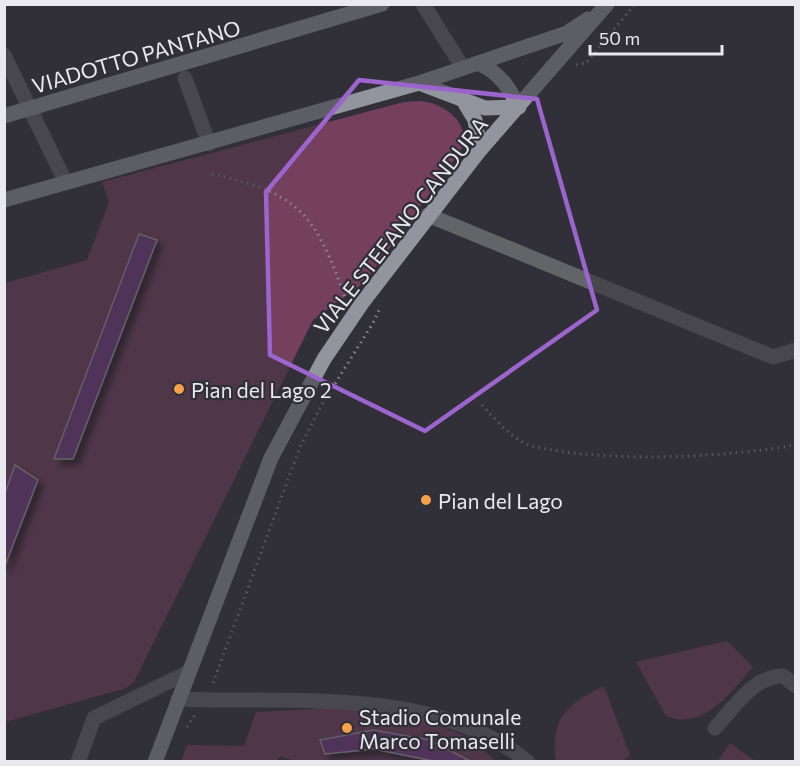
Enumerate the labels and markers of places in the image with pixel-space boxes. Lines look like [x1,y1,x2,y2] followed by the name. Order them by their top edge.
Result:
[191,377,332,402] place label: Pian del Lago 2
[172,382,186,396] marker: Pian del Lago 2
[438,488,563,513] place label: Pian del Lago
[419,493,433,507] marker: Pian del Lago
[359,704,521,753] place label: Stadio Comunale Marco Tomaselli
[340,721,354,735] marker: Stadio Comunale Marco Tomaselli

